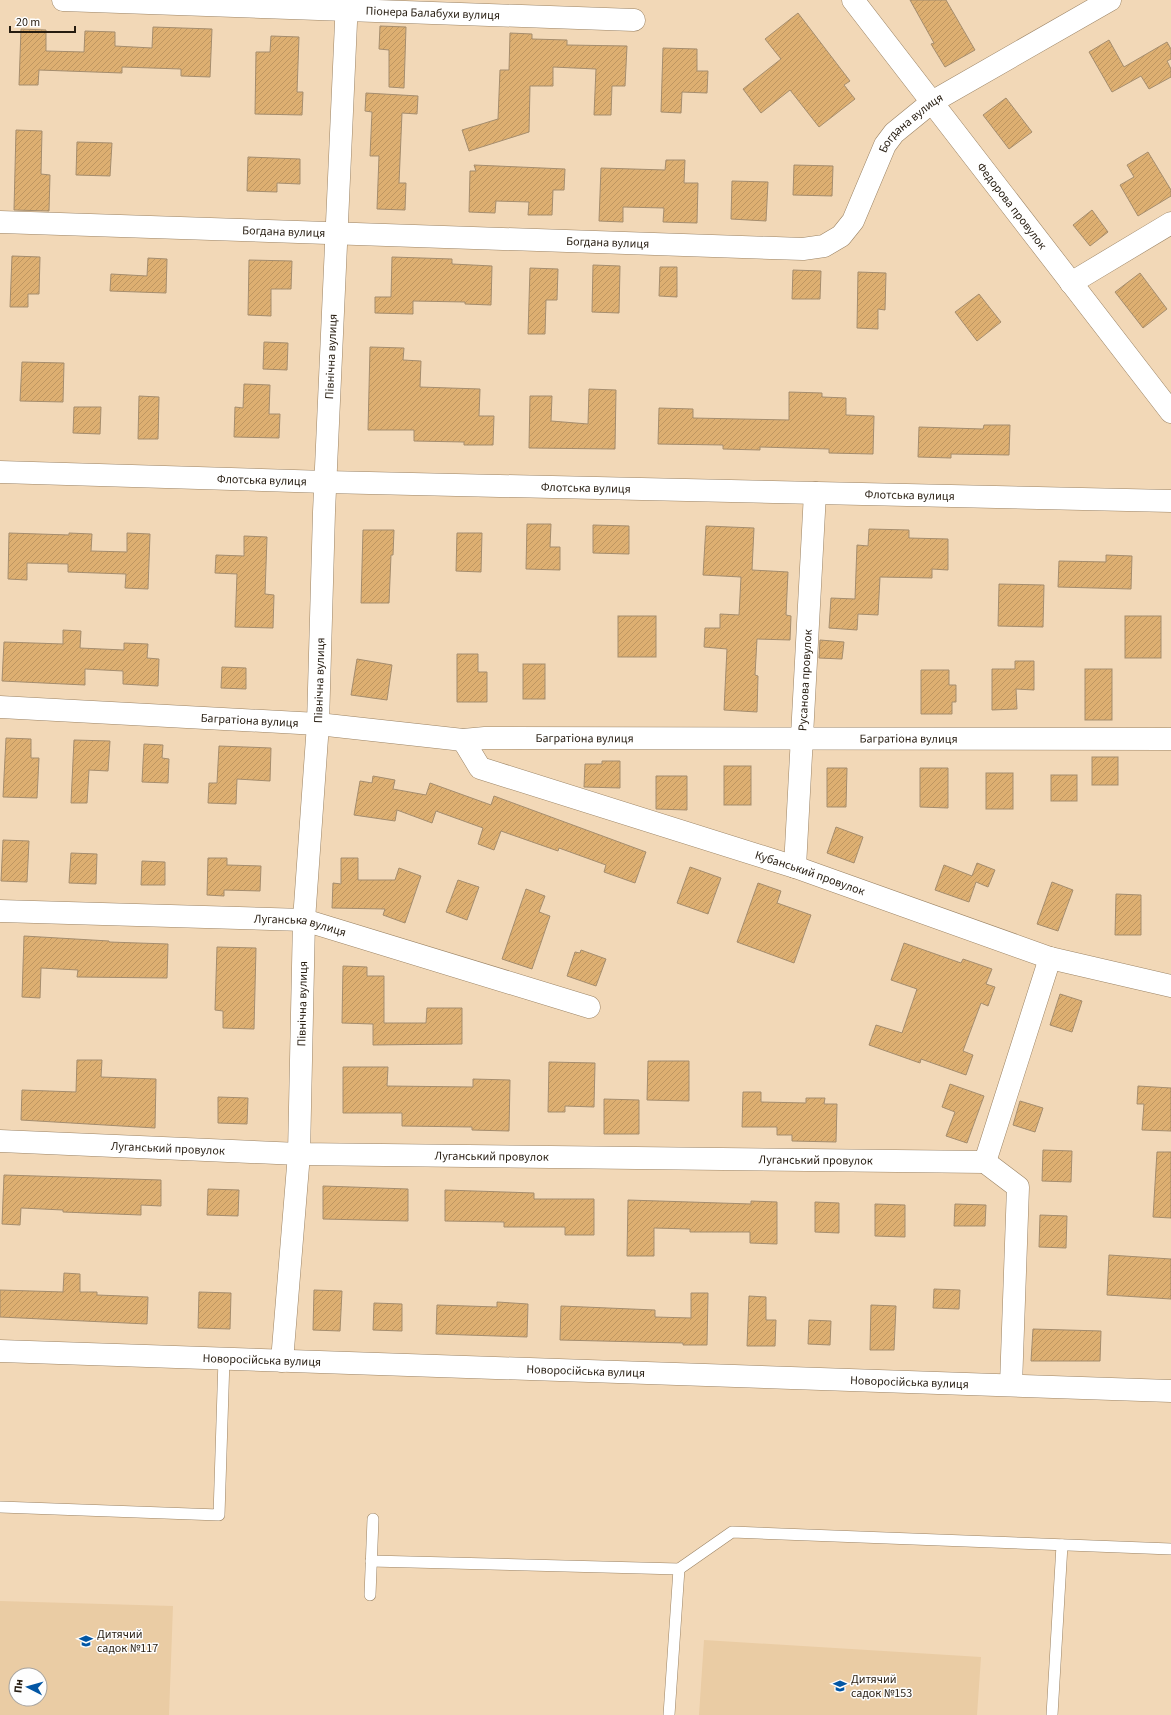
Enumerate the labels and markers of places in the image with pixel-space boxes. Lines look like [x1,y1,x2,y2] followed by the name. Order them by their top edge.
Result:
[97,1626,158,1657] place label: Дитячий садок №117
[78,1633,94,1649] school or university icon: Дитячий садок №117
[851,1671,912,1702] place label: Дитячий садок №153
[832,1678,848,1694] school or university icon: Дитячий садок №153

